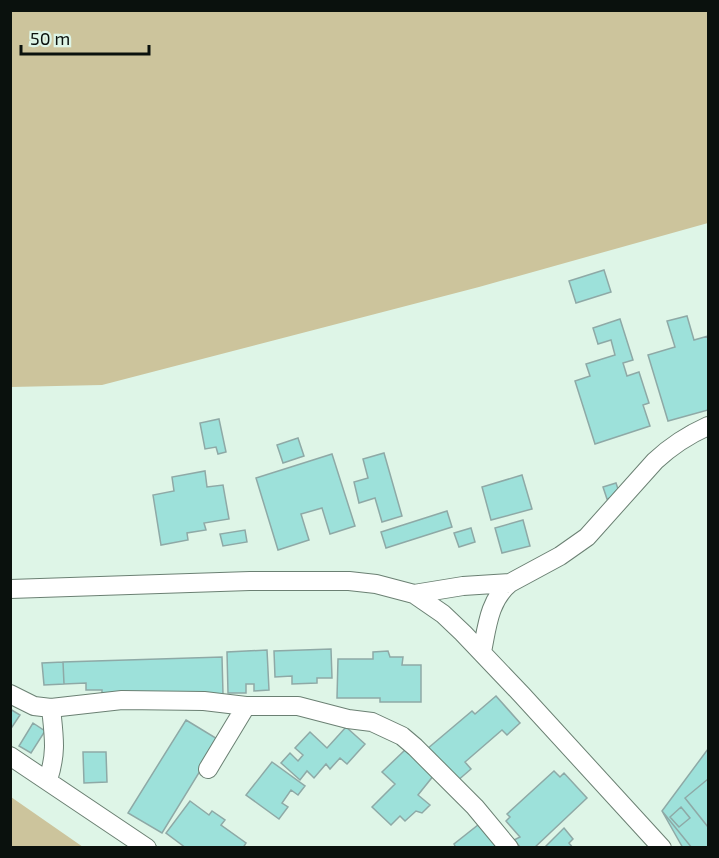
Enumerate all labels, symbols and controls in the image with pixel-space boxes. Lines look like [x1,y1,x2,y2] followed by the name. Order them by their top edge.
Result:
[21,18,148,56] scale bar
[30,27,70,49] text: 50 m

